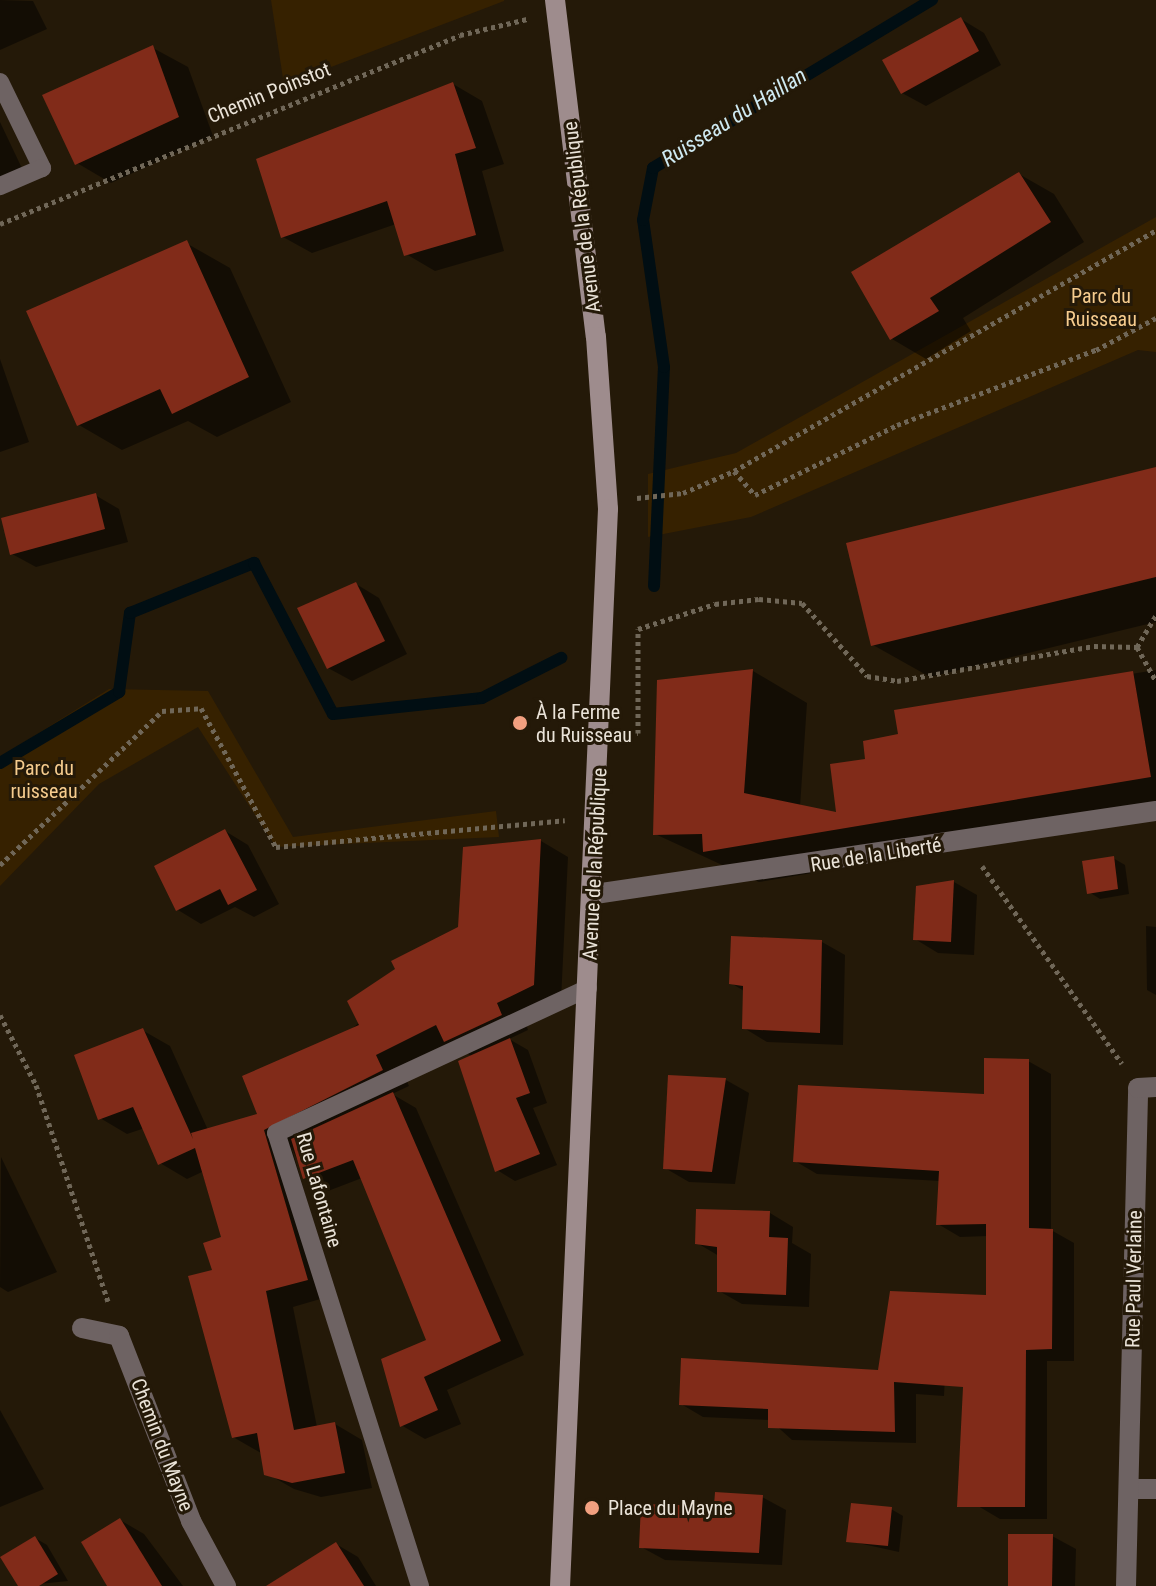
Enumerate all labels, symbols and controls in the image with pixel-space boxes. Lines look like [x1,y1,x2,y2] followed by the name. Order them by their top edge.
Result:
[204,57,334,129] street label: Chemin Poinstot
[657,62,811,172] water label: Ruisseau du Haillan
[558,120,606,314] street label: Avenue de la République
[1065,285,1137,332] park label: Parc du Ruisseau
[536,700,632,747] place label: À la Ferme du Ruisseau
[511,714,529,732] marker: À la Ferme du Ruisseau
[10,757,78,804] park label: Parc du ruisseau
[578,767,612,961] street label: Avenue de la République
[809,833,943,877] street label: Rue de la Liberté
[291,1130,347,1250] street label: Rue Lafontaine
[1121,1210,1147,1348] street label: Rue Paul Verlaine
[126,1375,198,1515] street label: Chemin du Mayne
[608,1496,733,1520] place label: Place du Mayne
[583,1499,601,1517] marker: Place du Mayne

